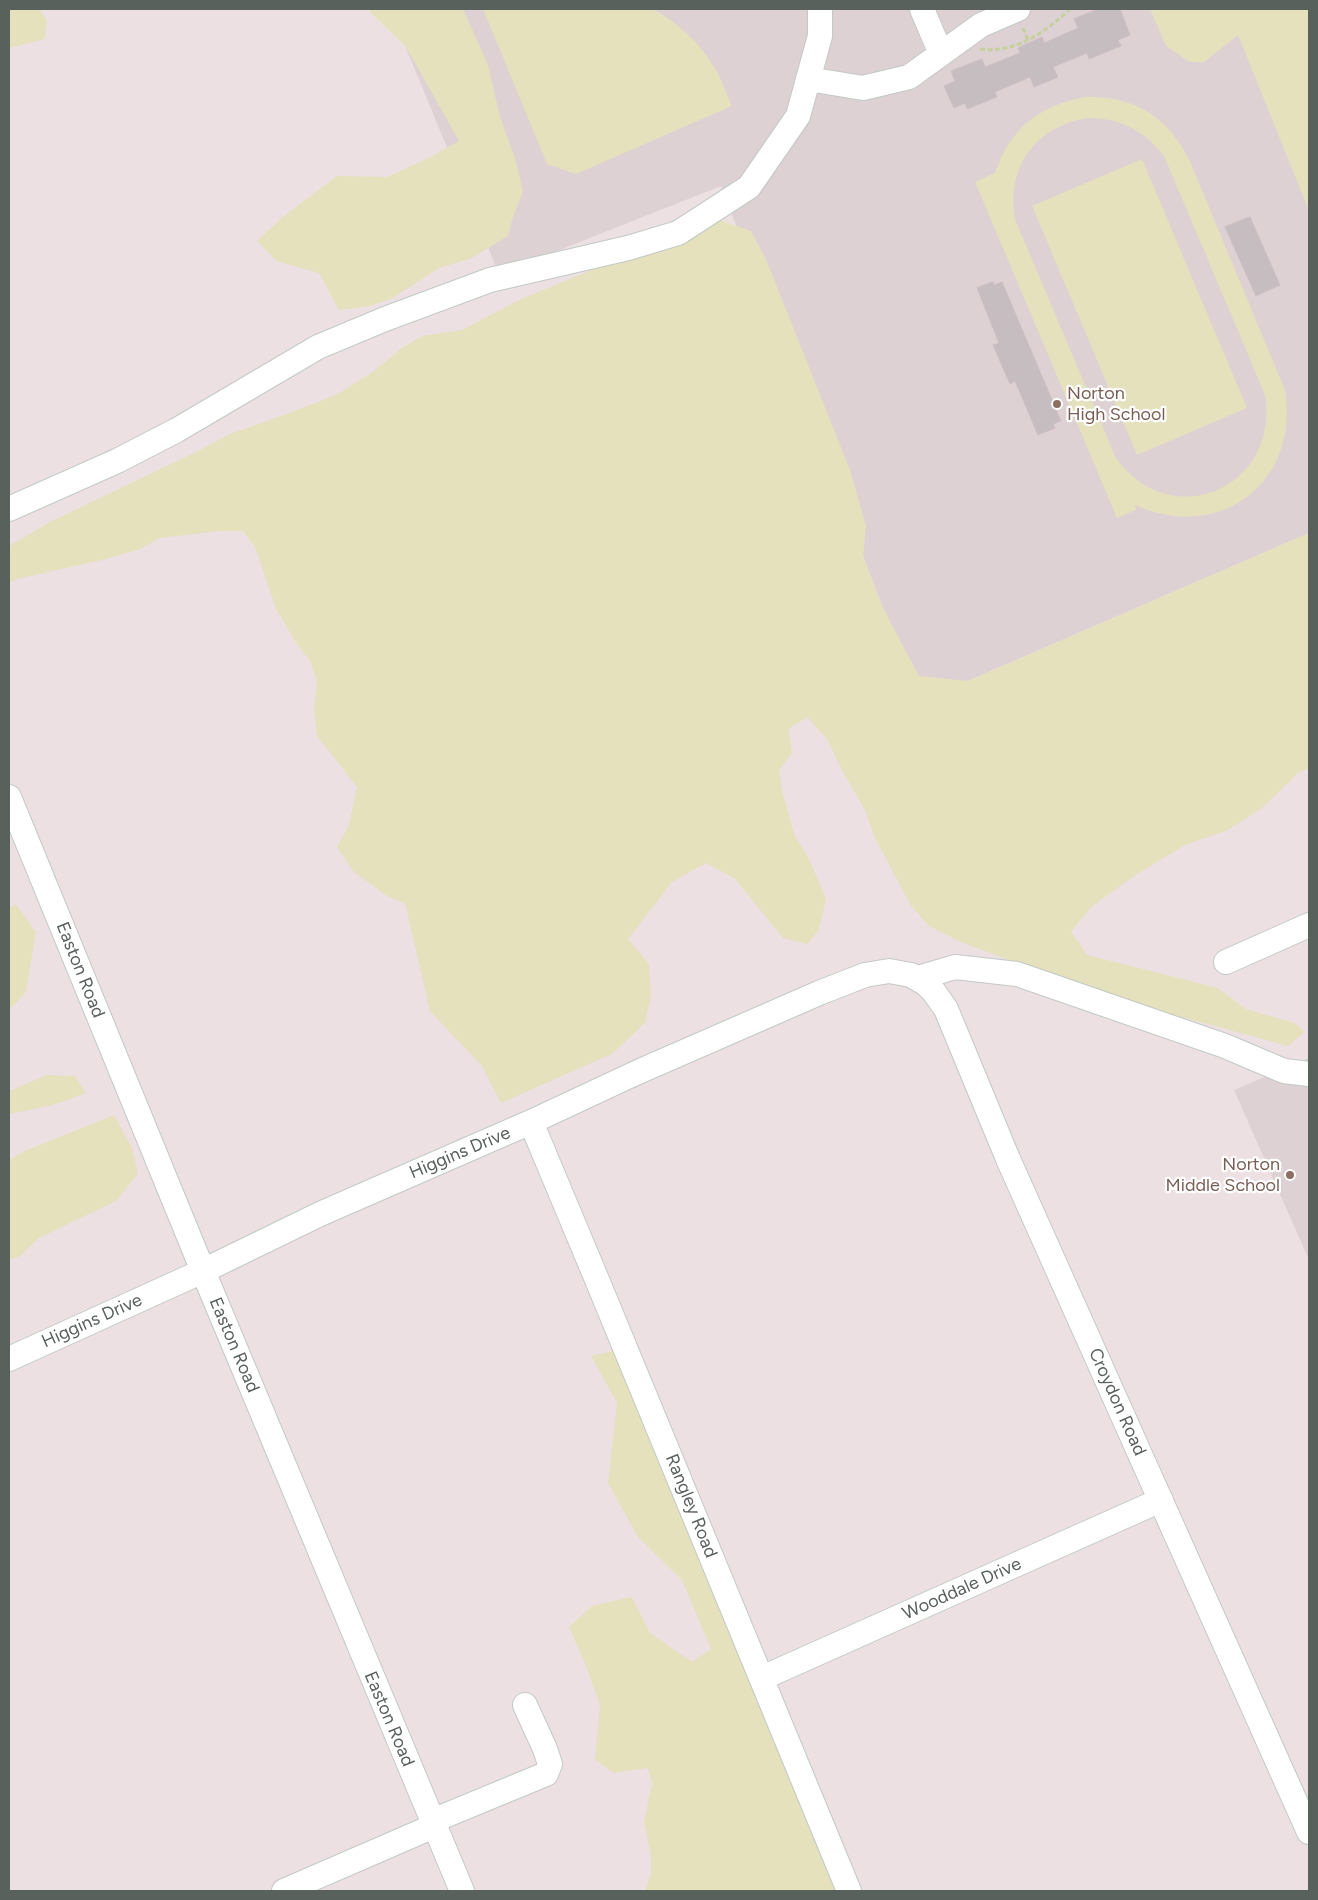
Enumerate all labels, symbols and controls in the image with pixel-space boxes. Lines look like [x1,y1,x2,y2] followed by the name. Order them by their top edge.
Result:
[1067,383,1165,426] place label: Norton High School
[1051,398,1063,410] marker: Norton High School
[51,919,109,1021] street label: Easton Road
[406,1122,514,1184] street label: Higgins Drive
[1166,1154,1280,1196] place label: Norton Middle School
[1284,1169,1296,1181] marker: Norton Middle School
[39,1289,145,1353] street label: Higgins Drive
[204,1294,264,1396] street label: Easton Road
[1084,1345,1150,1459] street label: Croydon Road
[660,1451,722,1561] street label: Rangley Road
[899,1553,1025,1625] street label: Wooddale Drive
[359,1668,419,1770] street label: Easton Road

